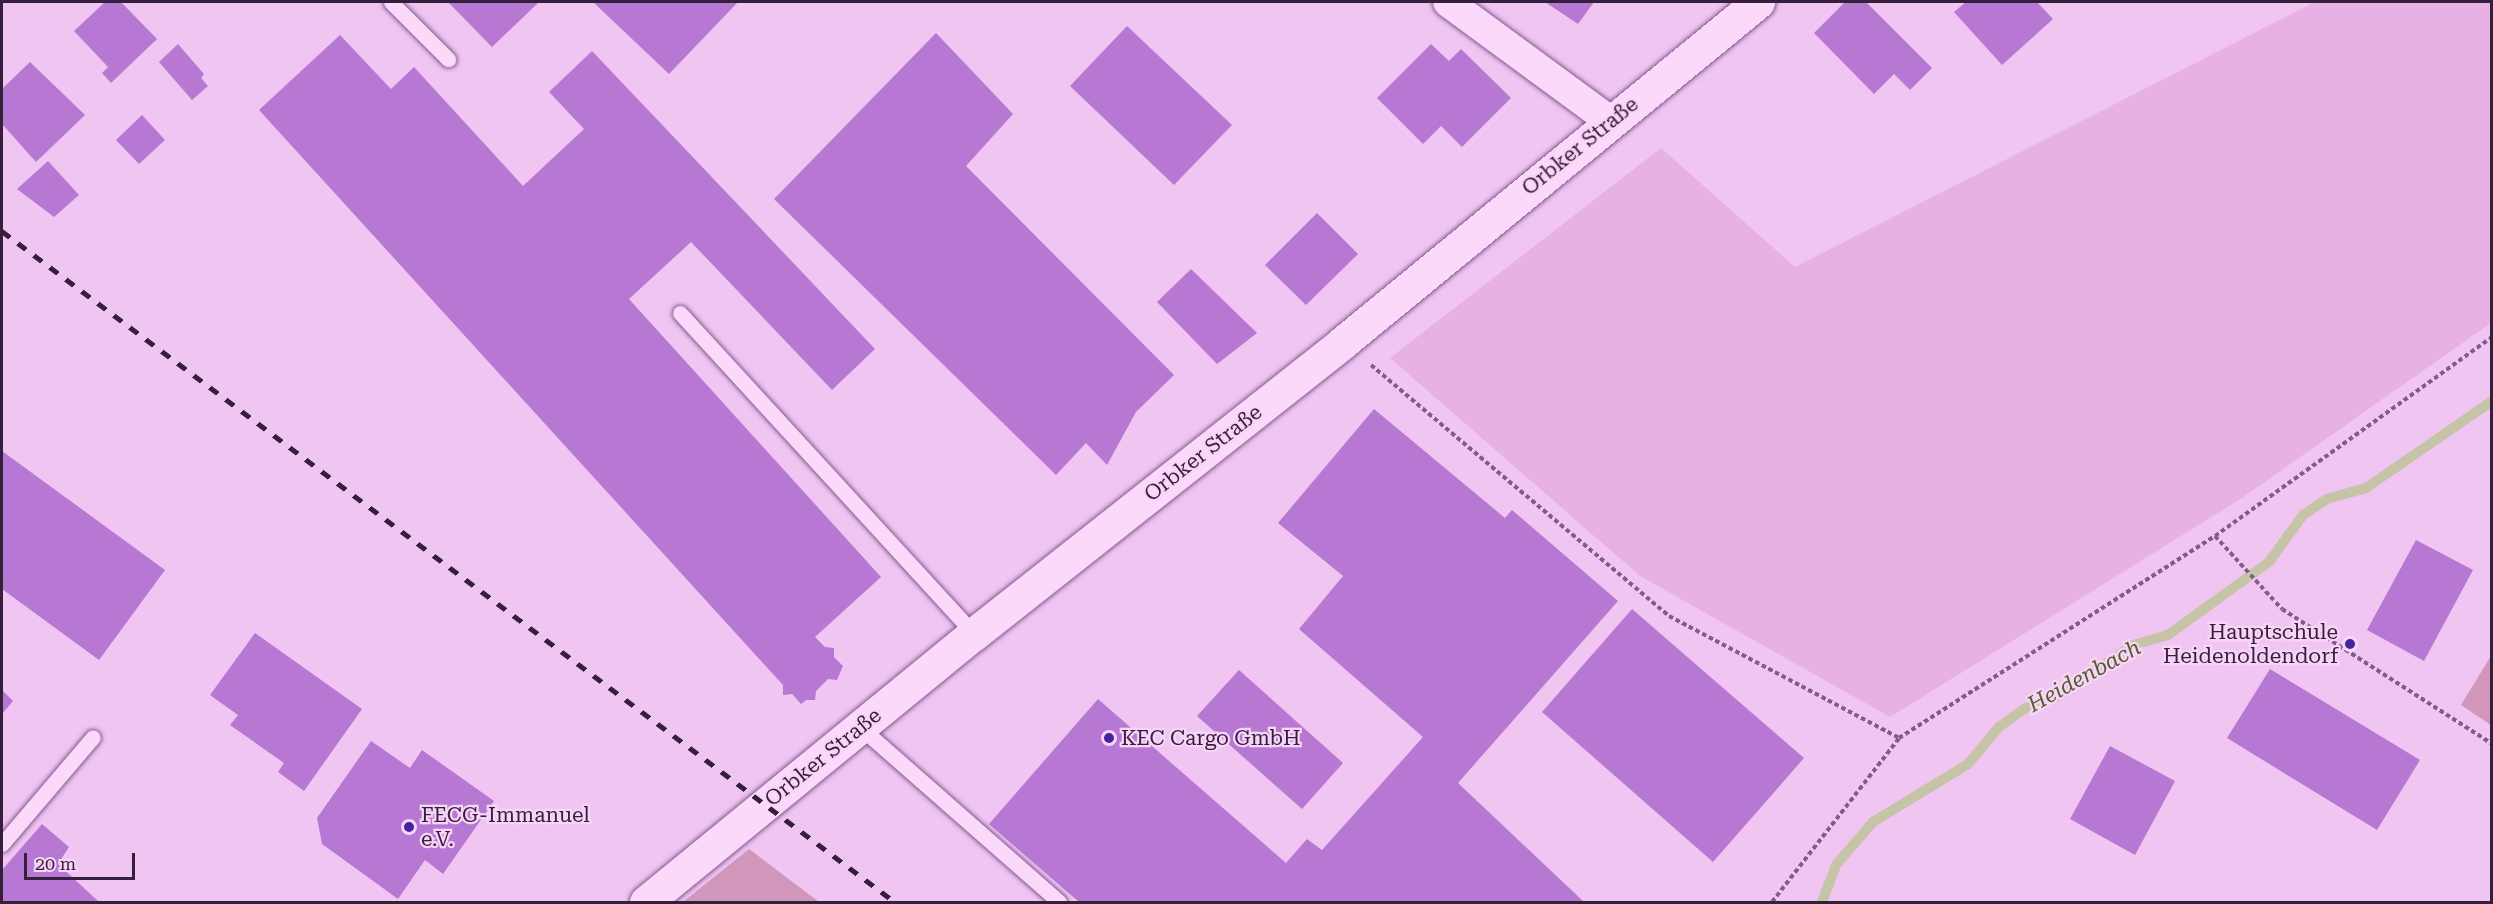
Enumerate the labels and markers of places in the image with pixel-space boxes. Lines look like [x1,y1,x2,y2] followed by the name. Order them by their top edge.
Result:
[2163,619,2338,669] place label: Hauptschule Heidenoldendorf
[2343,637,2357,651] marker: Hauptschule Heidenoldendorf
[1121,725,1301,751] place label: KEC Cargo GmbH
[1102,731,1116,745] marker: KEC Cargo GmbH
[421,802,590,852] place label: FECG-Immanuel e.V.
[402,820,416,834] marker: FECG-Immanuel e.V.

